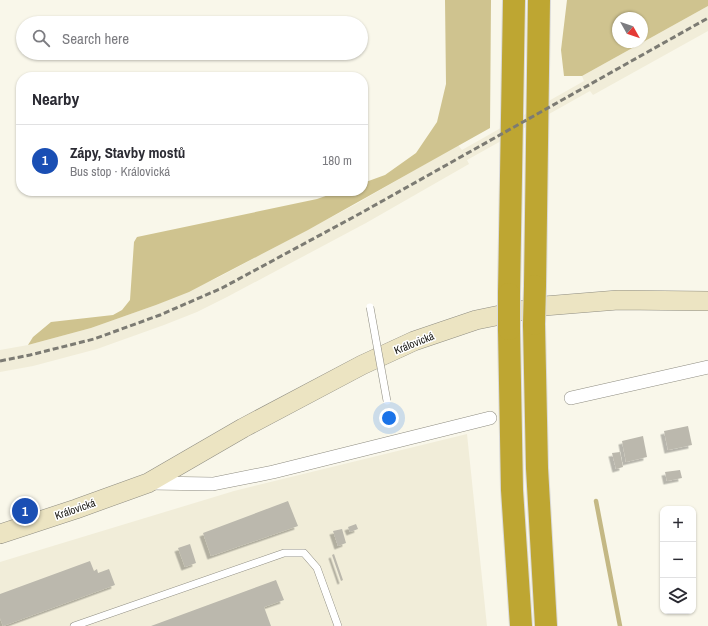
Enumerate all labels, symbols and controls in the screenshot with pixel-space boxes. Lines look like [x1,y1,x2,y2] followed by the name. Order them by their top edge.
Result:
[612,12,648,48] north arrow
[16,16,368,60] search box
[30,27,52,49] icon: search
[62,28,129,49] text: Search here
[32,87,79,110] text: Nearby
[70,142,185,163] text: Zápy, Stavby mostů
[42,152,48,169] text: 1
[322,152,352,169] text: 180 m
[70,163,170,180] text: Bus stop · Královická
[392,329,436,357] street label: Královická
[379,408,399,428] your location
[12,496,38,526] pin: 1
[53,496,97,522] street label: Královická
[660,506,696,614] map controls
[660,506,696,542] button: +
[660,542,696,578] button: −
[660,578,696,614] button: layers

